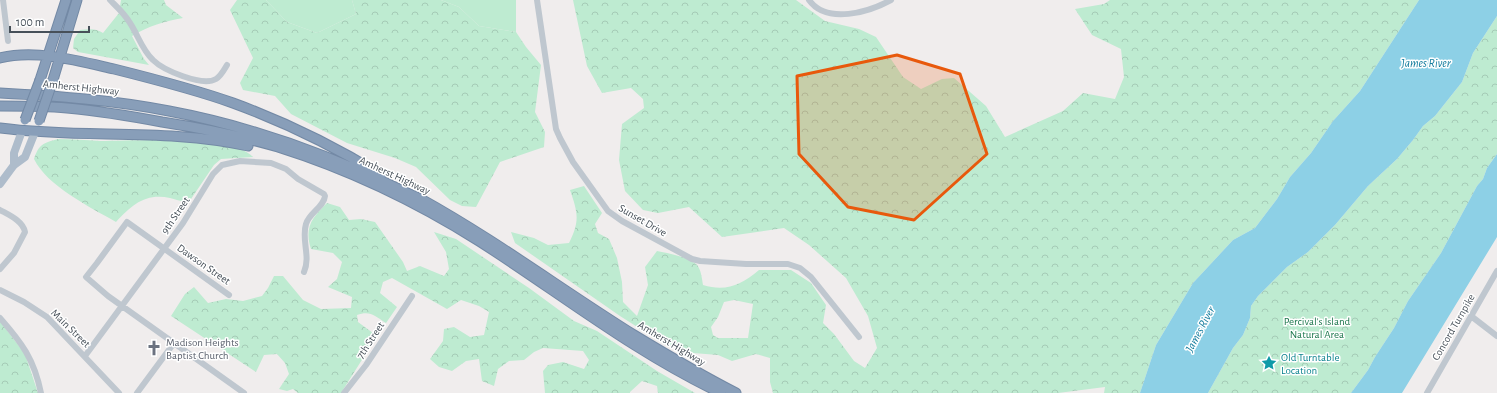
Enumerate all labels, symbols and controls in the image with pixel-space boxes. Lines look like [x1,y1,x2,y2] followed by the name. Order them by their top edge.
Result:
[10,8,89,34] scale bar
[16,16,44,28] text: 100 m
[1400,57,1452,69] water label: James River
[42,78,120,97] street label: Amherst Highway
[358,154,432,197] street label: Amherst Highway
[159,194,192,236] street label: 9th Street
[617,202,669,239] street label: Sunset Drive
[175,242,233,287] street label: Dawson Street
[1430,292,1477,362] street label: Concord Turnpike
[1183,303,1217,355] water label: James River
[49,307,93,350] street label: Main Street
[1284,316,1351,340] park label: Percival's Island Natural Area
[354,319,387,361] street label: 7th Street
[636,319,708,368] street label: Amherst Highway
[166,337,239,361] place label: Madison Heights Baptist Church
[145,339,163,357] church icon: Madison Heights Baptist Church
[1281,352,1340,376] place label: Old Turntable Location
[1260,354,1278,372] place icon: Old Turntable Location

